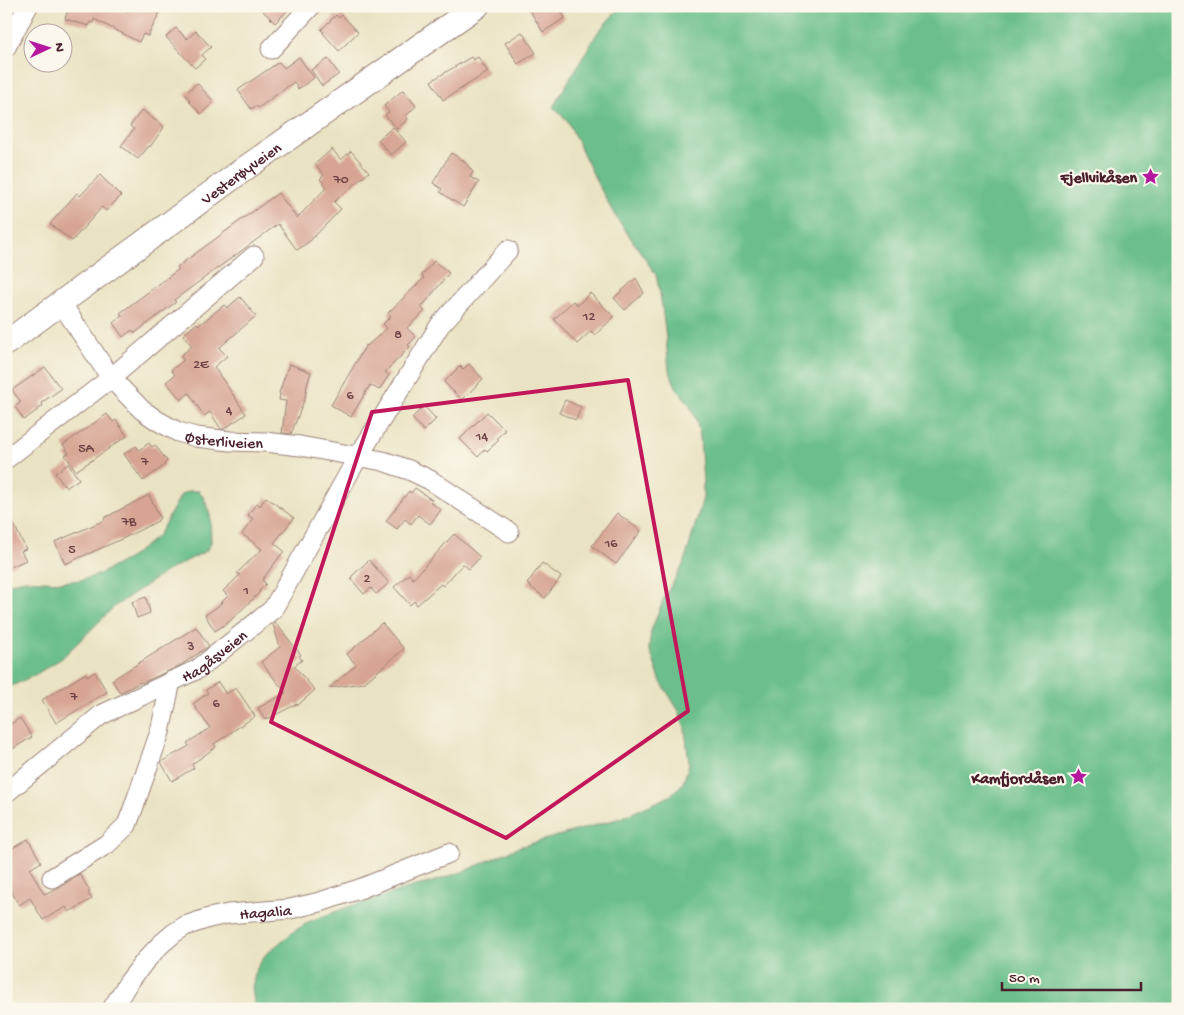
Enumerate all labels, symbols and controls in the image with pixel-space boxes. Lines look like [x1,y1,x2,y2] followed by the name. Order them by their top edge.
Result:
[22,22,72,72] north arrow
[50,42,67,52] text: N
[198,140,287,211] street label: Vesterøyveien
[1141,166,1161,186] place icon: Fjellvikåsen
[1060,169,1137,189] place label: Fjellvikåsen
[332,172,349,189] house number: 70
[582,309,595,326] house number: 12
[394,327,402,344] house number: 8
[193,357,210,374] house number: 2E
[346,388,354,405] house number: 6
[226,403,233,420] house number: 4
[182,428,264,455] street label: Østerliveien
[475,429,489,446] house number: 14
[78,441,95,458] house number: 5A
[140,454,149,471] house number: 7
[121,514,137,531] house number: 7B
[604,536,618,553] house number: 16
[68,542,76,559] house number: 5
[364,571,371,588] house number: 2
[242,583,249,600] house number: 1
[180,627,253,688] street label: Hagåsveien
[186,639,195,656] house number: 3
[69,689,78,706] house number: 7
[212,696,220,713] house number: 6
[1068,767,1088,787] place icon: Kamfjordåsen
[970,770,1064,790] place label: Kamfjordåsen
[239,903,293,926] street label: Hagalia
[1002,960,1140,992] scale bar
[1009,970,1040,988] text: 50 m

